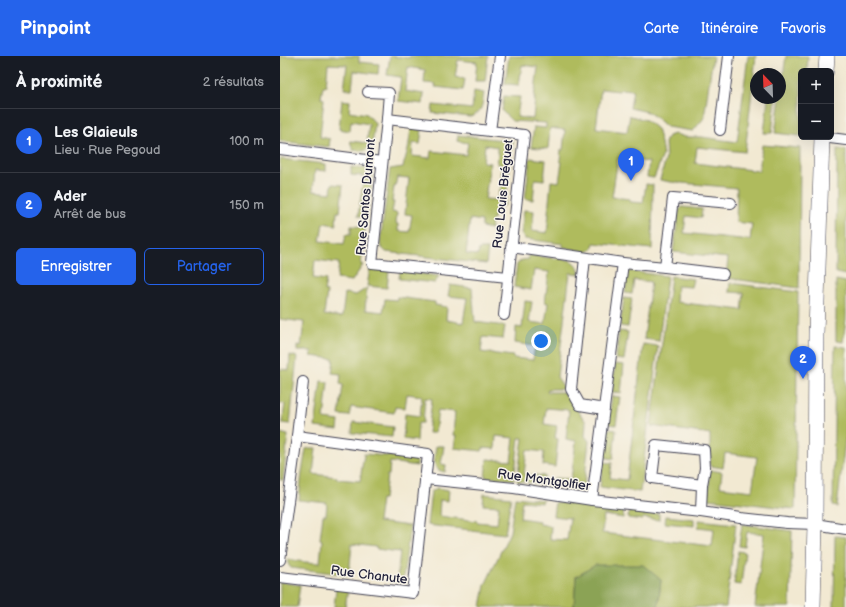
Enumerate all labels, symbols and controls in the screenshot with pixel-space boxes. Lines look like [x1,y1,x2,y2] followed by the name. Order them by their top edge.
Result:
[20,17,91,40] text: Pinpoint
[644,20,679,37] text: Carte
[701,20,758,37] text: Itinéraire
[780,20,826,37] text: Favoris
[750,68,786,104] north arrow
[798,68,834,140] map controls
[798,68,834,104] button: +
[16,72,102,92] text: À proximité
[203,74,264,90] text: 2 résultats
[798,104,834,140] button: −
[54,123,138,142] text: Les Glaieuls
[26,133,32,149] text: 1
[229,133,264,149] text: 100 m
[353,138,379,256] street label: Rue Santos Dumont
[489,139,517,249] street label: Rue Louis Bréguet
[54,142,160,158] text: Lieu · Rue Pegoud
[618,148,644,181] pin: 1
[54,187,87,206] text: Ader
[25,197,33,213] text: 2
[230,197,264,213] text: 150 m
[54,206,126,222] text: Arrêt de bus
[16,248,136,285] button: Enregistrer
[144,248,264,285] button: Partager
[531,331,551,351] your location
[790,346,816,379] pin: 2
[496,466,592,494] street label: Rue Montgolfier
[330,562,409,588] street label: Rue Chanute

